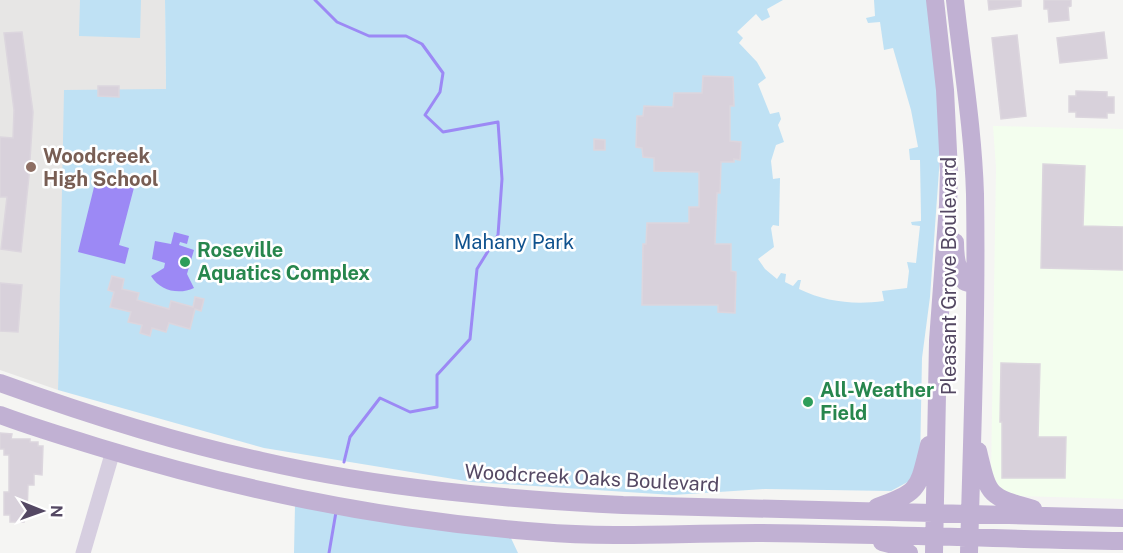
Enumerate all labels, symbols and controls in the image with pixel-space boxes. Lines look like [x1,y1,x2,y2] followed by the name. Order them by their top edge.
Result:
[43,144,159,191] place label: Woodcreek High School
[937,157,961,395] street label: Pleasant Grove Boulevard
[24,160,38,174] marker: Woodcreek High School
[454,230,574,254] park label: Mahany Park
[197,238,370,285] place label: Roseville Aquatics Complex
[178,255,192,269] marker: Roseville Aquatics Complex
[820,378,934,425] place label: All-Weather Field
[801,395,815,409] marker: All-Weather Field
[464,459,720,497] street label: Woodcreek Oaks Boulevard
[12,481,72,541] north arrow
[47,505,66,518] text: N

